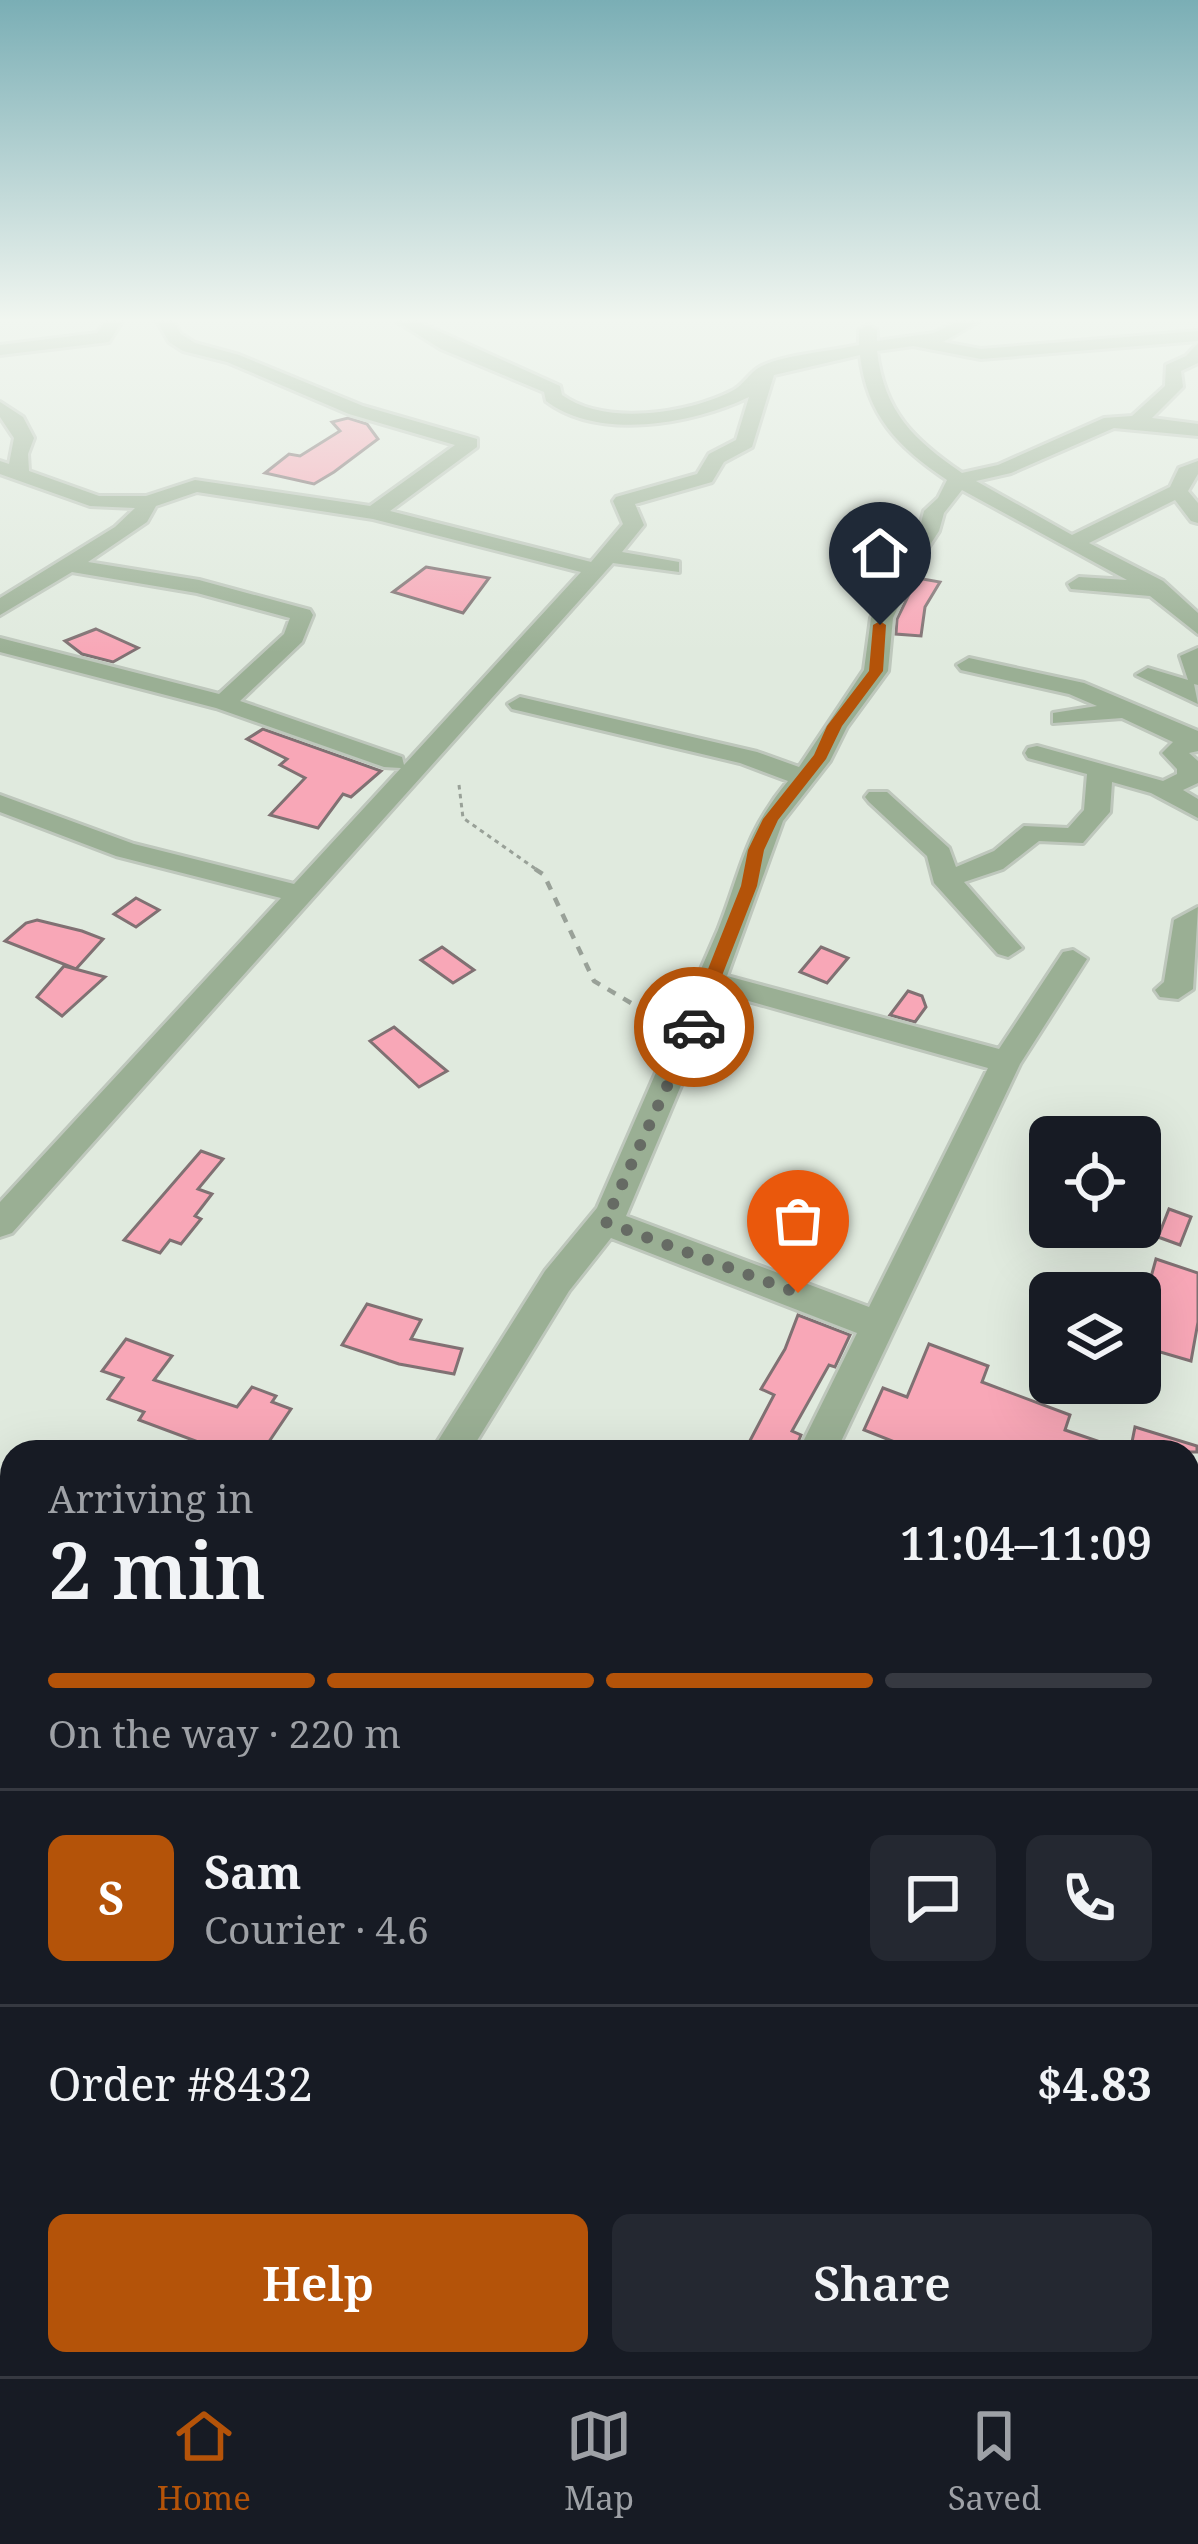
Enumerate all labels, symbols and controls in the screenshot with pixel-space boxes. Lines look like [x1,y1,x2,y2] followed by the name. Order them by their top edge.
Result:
[829,502,931,625] pin
[847,520,913,586] icon: home
[634,967,754,1087] courier
[661,994,727,1060] icon: car
[1029,1116,1161,1404] map controls
[1029,1116,1161,1248] button: locate
[747,1170,849,1293] pin
[765,1188,831,1254] icon: bag
[1029,1272,1161,1404] button: layers
[48,1471,254,1524] text: Arriving in
[900,1512,1152,1573] text: 11:04–11:09
[48,1516,266,1622] text: 2 min
[48,1706,401,1759] text: On the way · 220 m
[870,1835,996,1961] button: chat
[1026,1835,1152,1961] button: phone
[204,1841,301,1902] text: Sam
[98,1867,124,1928] text: S
[204,1902,429,1955] text: Courier · 4.6
[48,2053,313,2114] text: Order #8432
[1037,2053,1152,2114] text: $4.83
[48,2214,588,2352] button: Help
[612,2214,1152,2352] button: Share
[157,2403,251,2520] tab: Home
[564,2403,634,2520] tab: Map
[948,2403,1041,2520] tab: Saved

